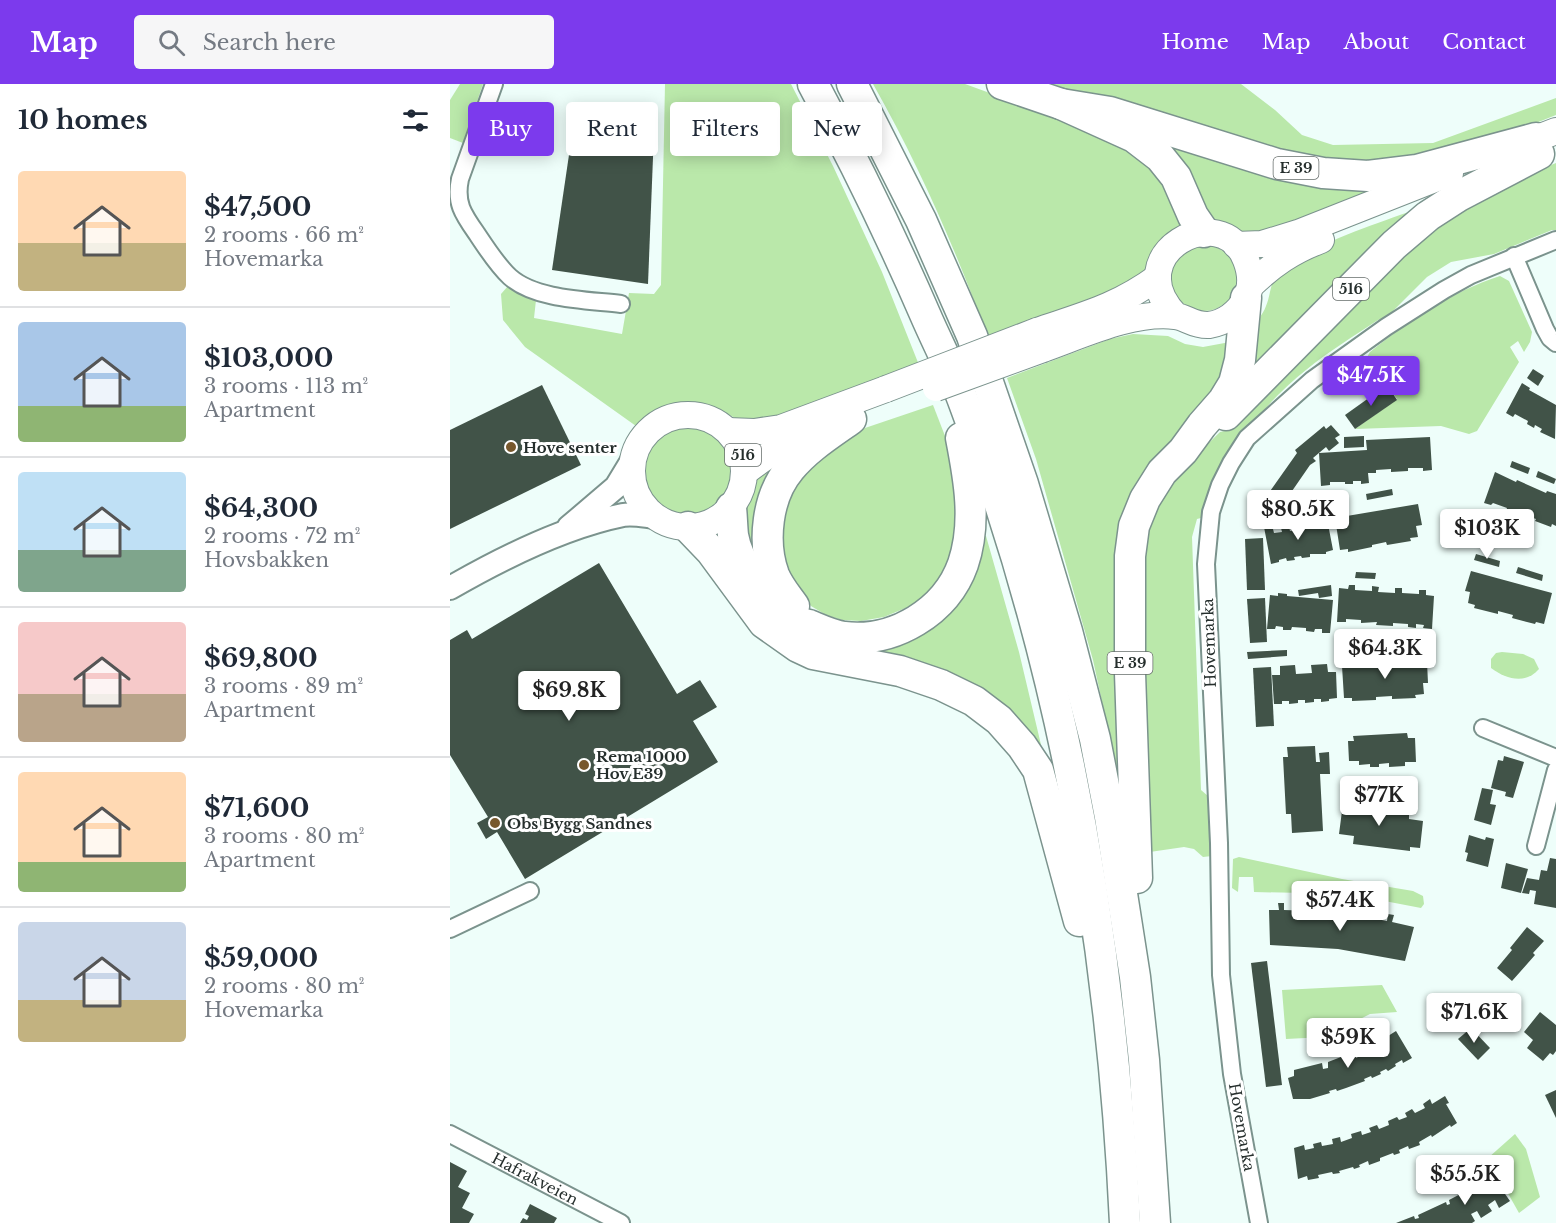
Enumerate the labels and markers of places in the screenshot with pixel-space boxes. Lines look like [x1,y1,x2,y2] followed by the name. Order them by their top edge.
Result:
[1322,356,1420,407] pin: $47.5K
[523,438,617,457] place label: Hove senter
[504,440,518,454] marker: Hove senter
[1249,490,1347,541] pin: $80.5K
[1445,509,1529,560] pin: $103K
[1336,629,1434,680] pin: $64.3K
[520,671,618,722] pin: $69.8K
[596,747,687,783] place label: Rema 1000 Hov E39
[577,758,591,772] marker: Rema 1000 Hov E39
[1343,776,1415,827] pin: $77K
[507,814,652,833] place label: Obs Bygg Sandnes
[488,816,502,830] marker: Obs Bygg Sandnes
[1291,881,1389,932] pin: $57.4K
[1425,993,1523,1044] pin: $71.6K
[1312,1018,1384,1069] pin: $59K
[1416,1155,1514,1206] pin: $55.5K

